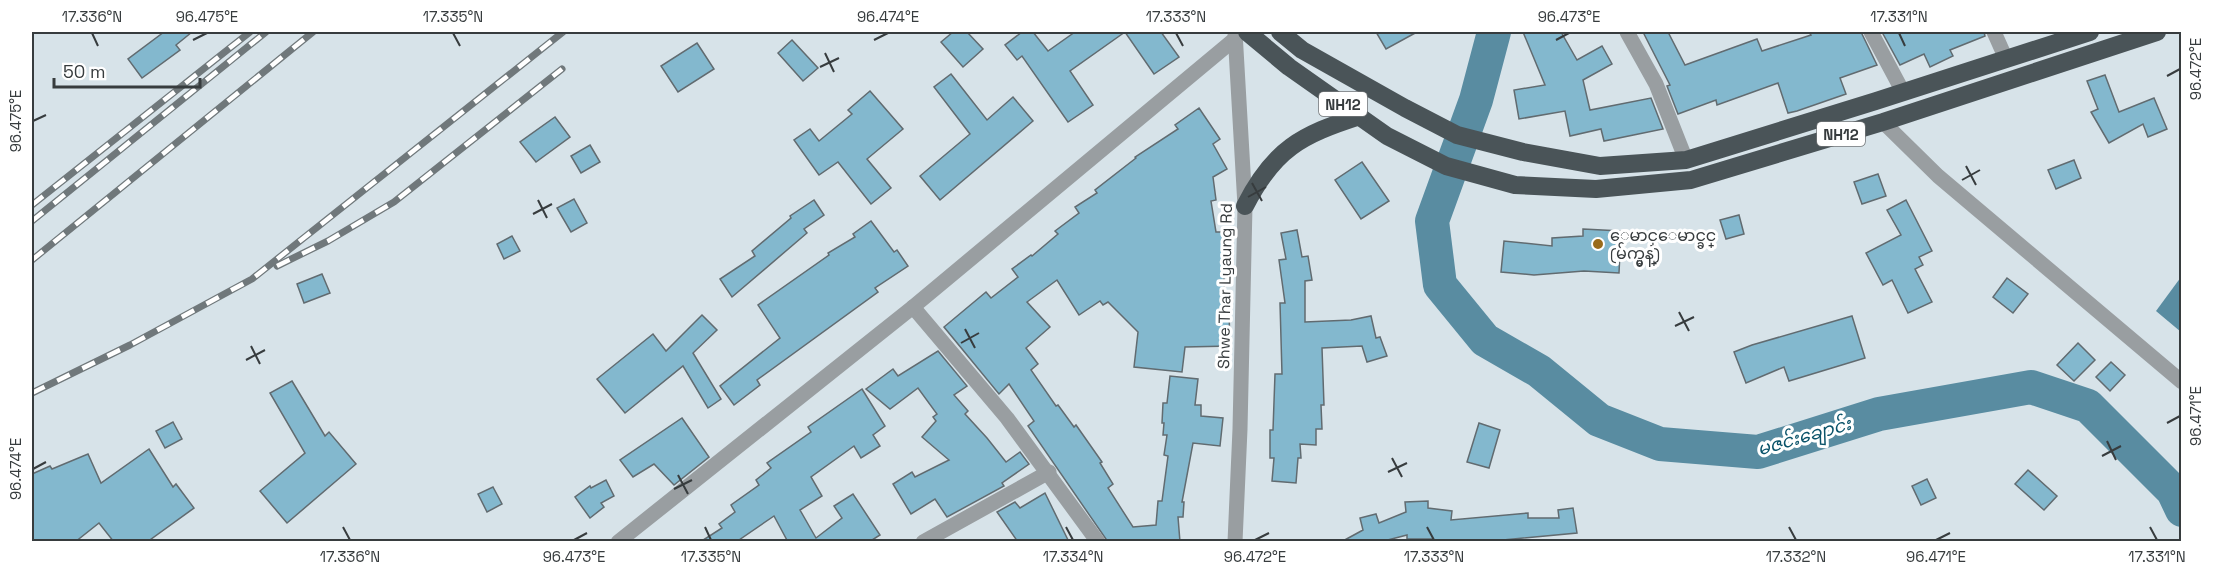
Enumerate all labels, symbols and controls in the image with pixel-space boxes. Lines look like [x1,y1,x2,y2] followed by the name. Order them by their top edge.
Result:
[62,7,122,26] text: 17.336°N
[176,7,238,26] text: 96.475°E
[423,7,483,26] text: 17.335°N
[857,7,919,26] text: 96.474°E
[1146,7,1206,26] text: 17.333°N
[1538,7,1600,26] text: 96.473°E
[1870,7,1928,26] text: 17.331°N
[2186,38,2205,100] text: 96.472°E
[54,51,200,89] scale bar
[63,60,105,83] text: 50 m
[6,90,25,152] text: 96.475°E
[1319,92,1367,116] road number: NH12
[1817,122,1865,146] road number: NH12
[1213,203,1237,369] street label: Shwe Thar Lyaung Rd
[1610,225,1716,267] place label: ေမာင္ေမာင္ခင္ (မ်က္မွန္)
[1591,237,1605,251] marker: ေမာင္ေမာင္ခင္ (မ်က္မွန္)
[2186,386,2205,446] text: 96.471°E
[1754,410,1856,464] water label: မဇင်းချောင်း
[6,438,25,500] text: 96.474°E
[320,547,380,566] text: 17.336°N
[543,547,605,566] text: 96.473°E
[681,547,741,566] text: 17.335°N
[1043,547,1103,566] text: 17.334°N
[1224,547,1286,566] text: 96.472°E
[1404,547,1464,566] text: 17.333°N
[1766,547,1826,566] text: 17.332°N
[1906,547,1966,566] text: 96.471°E
[2128,547,2186,566] text: 17.331°N

